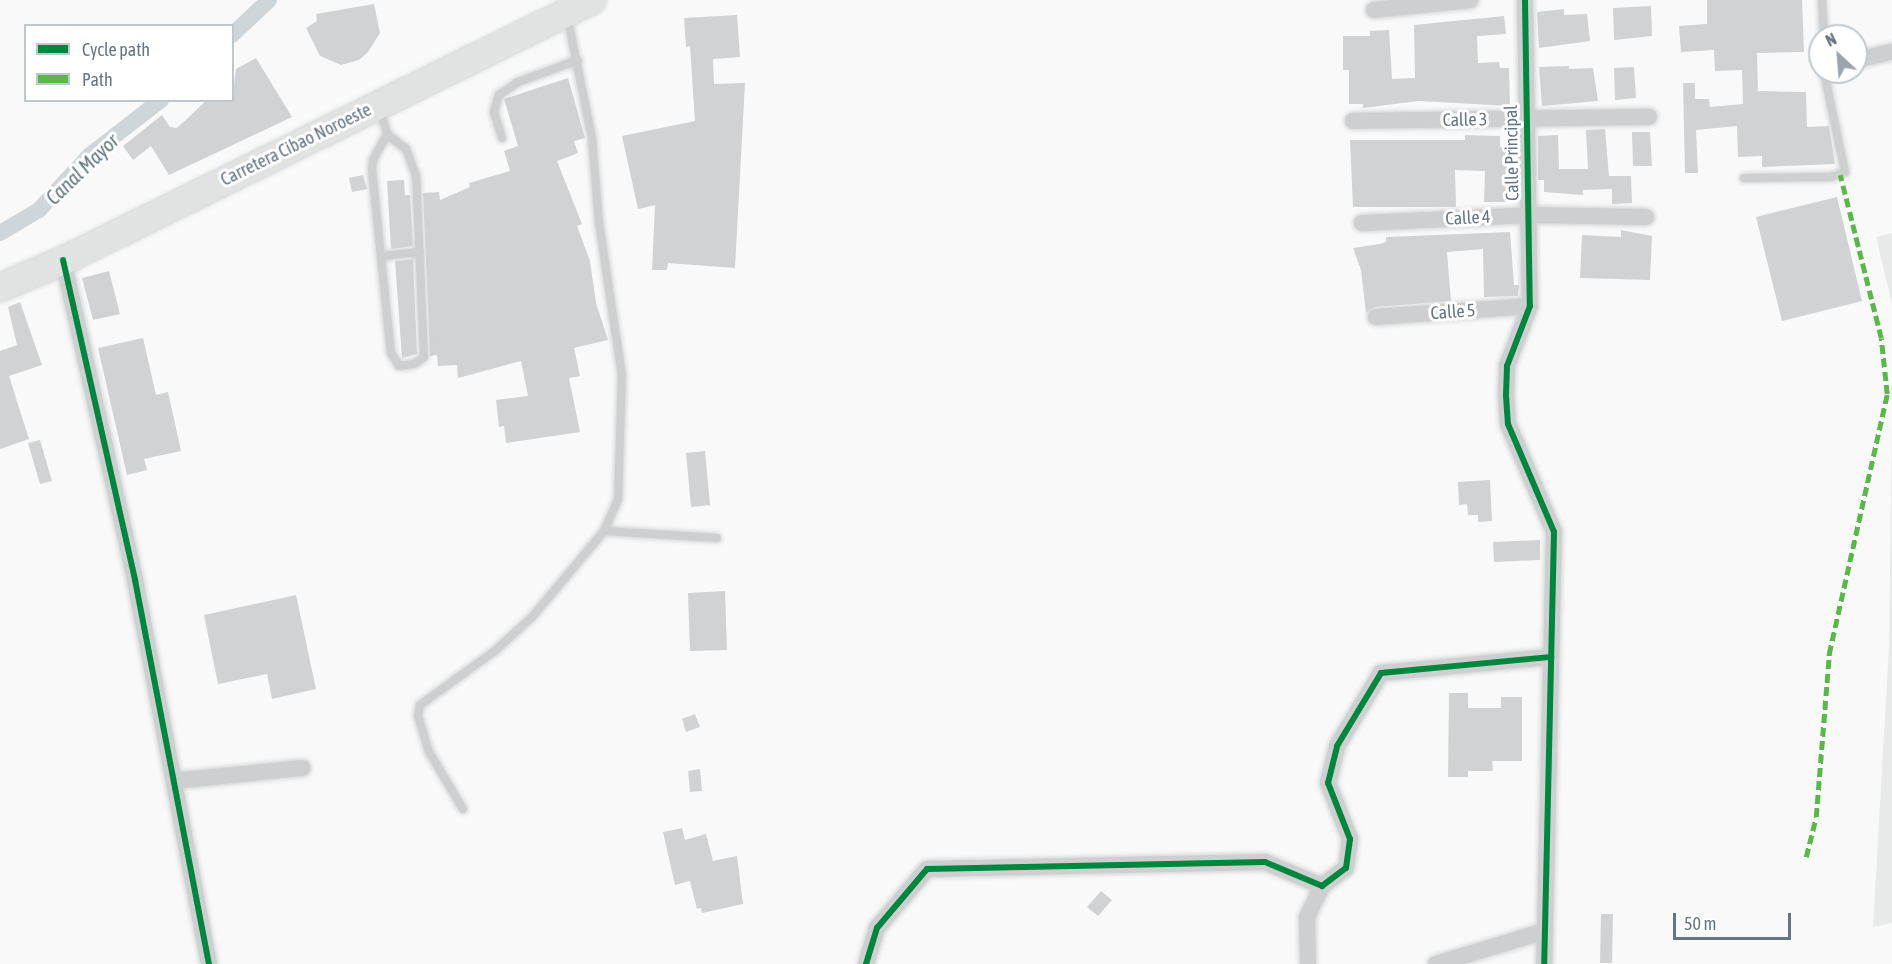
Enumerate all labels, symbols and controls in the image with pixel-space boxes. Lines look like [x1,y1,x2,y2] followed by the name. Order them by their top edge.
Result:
[24,24,234,102] legend
[1808,24,1868,84] north arrow
[1823,29,1839,50] text: N
[82,39,150,60] text: Cycle path
[82,69,113,90] text: Path
[217,99,375,191] street label: Carretera Cibao Noroeste
[1500,105,1524,201] street label: Calle Principal
[1442,109,1488,131] street label: Calle 3
[41,129,123,209] water label: Canal Mayor
[1445,206,1491,230] street label: Calle 4
[1430,300,1476,324] street label: Calle 5
[1676,901,1794,939] scale bar
[1684,913,1716,934] text: 50 m

